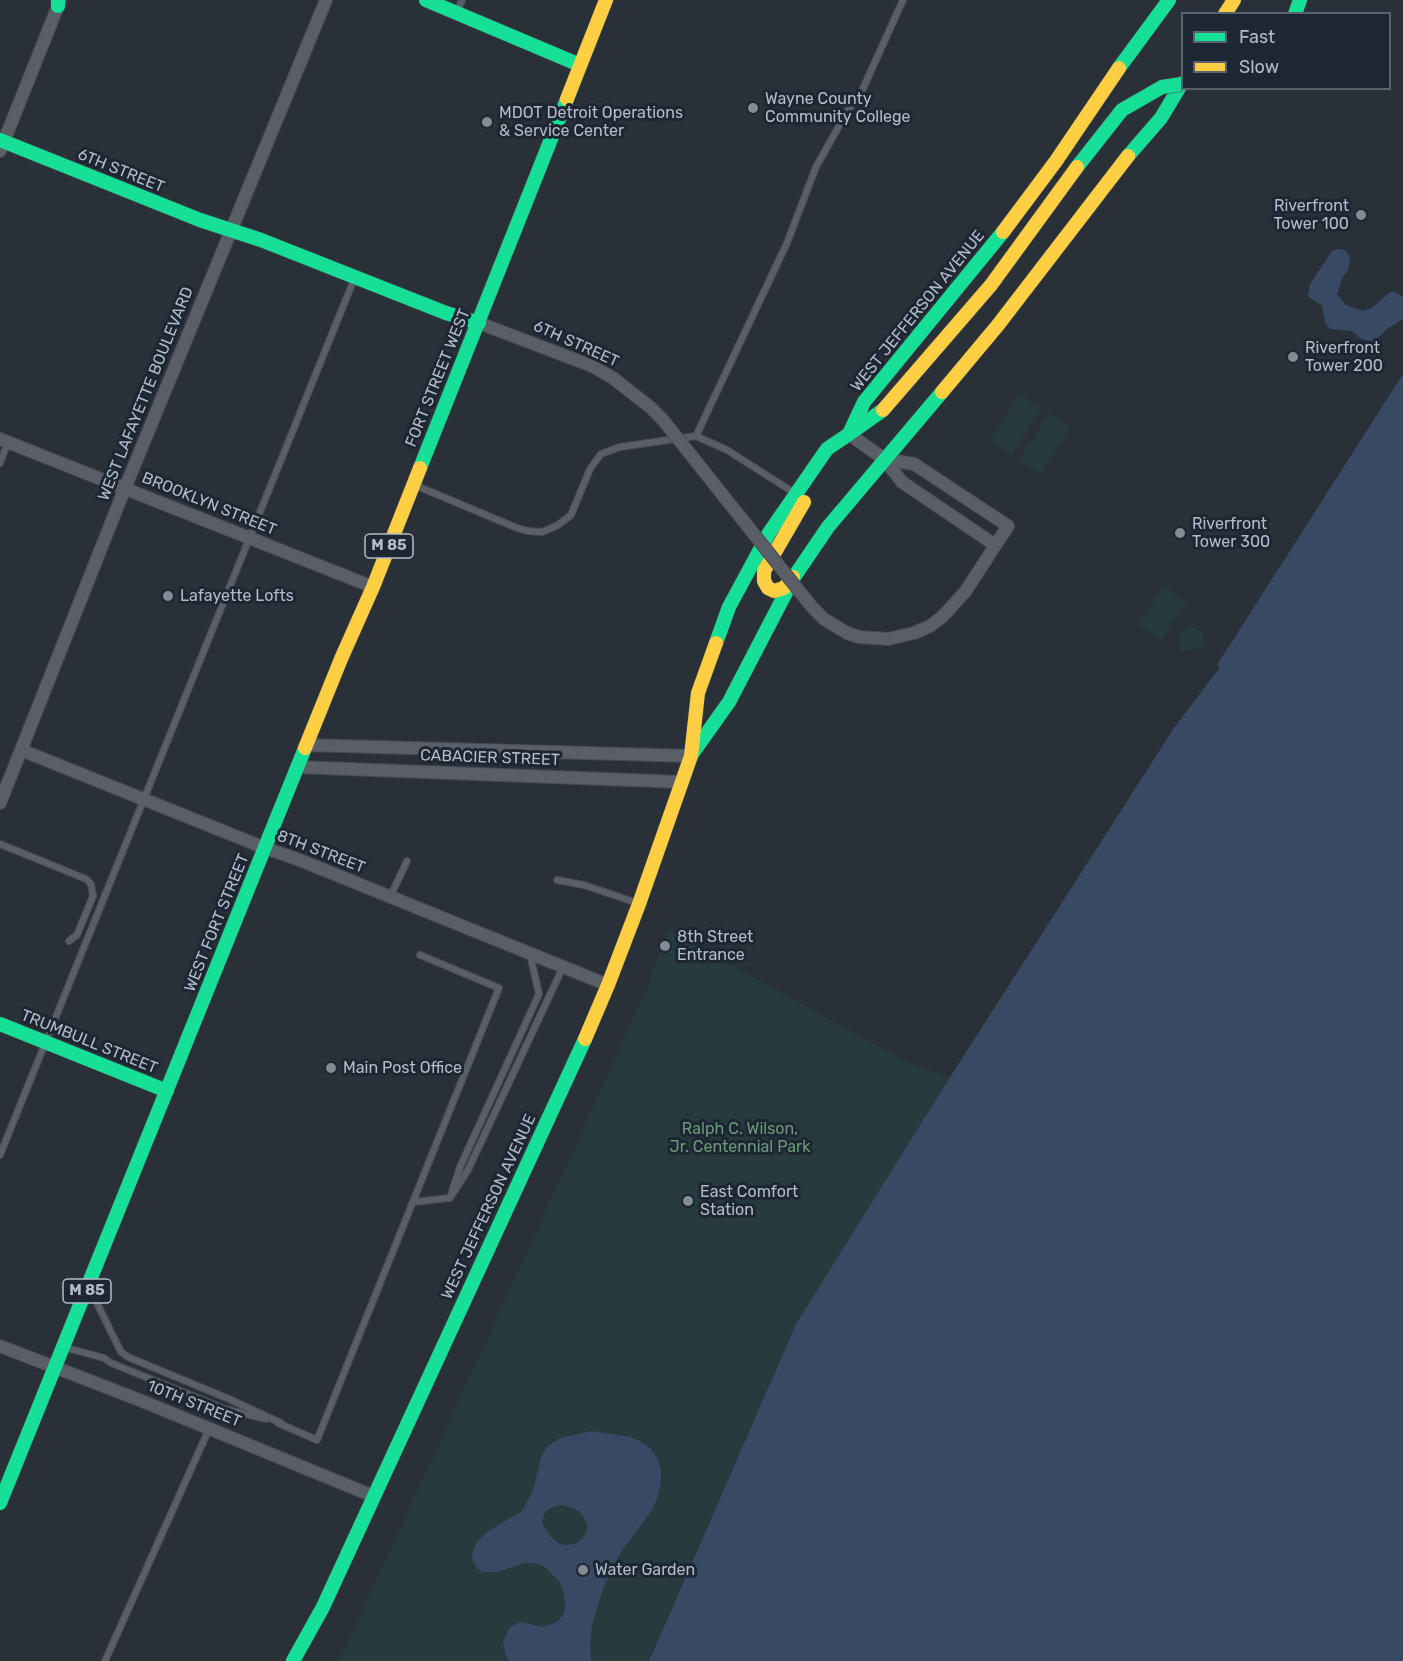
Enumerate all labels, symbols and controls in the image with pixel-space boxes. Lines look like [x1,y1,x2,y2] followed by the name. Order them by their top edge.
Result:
[1181,12,1391,90] legend
[1239,26,1275,48] text: Fast
[1239,56,1279,78] text: Slow
[765,89,911,127] place label: Wayne County Community College
[746,101,760,115] marker: Wayne County Community College
[499,103,683,141] place label: MDOT Detroit Operations & Service Center
[480,115,494,129] marker: MDOT Detroit Operations & Service Center
[75,145,167,197] street label: 6TH STREET
[1274,196,1349,234] place label: Riverfront Tower 100
[1354,208,1368,222] marker: Riverfront Tower 100
[847,226,989,396] street label: WEST JEFFERSON AVENUE
[94,284,198,504] street label: WEST LAFAYETTE BOULEVARD
[401,306,475,450] street label: FORT STREET WEST
[530,317,622,371] street label: 6TH STREET
[1305,338,1383,376] place label: Riverfront Tower 200
[1286,350,1300,364] marker: Riverfront Tower 200
[139,468,279,540] street label: BROOKLYN STREET
[1192,514,1270,552] place label: Riverfront Tower 300
[1173,526,1187,540] marker: Riverfront Tower 300
[365,534,413,558] road number: M 85
[180,586,294,606] place label: Lafayette Lofts
[161,589,175,603] marker: Lafayette Lofts
[420,746,560,770] street label: CABACIER STREET
[274,826,368,878] street label: 8TH STREET
[180,851,254,995] street label: WEST FORT STREET
[677,927,753,965] place label: 8th Street Entrance
[658,939,672,953] marker: 8th Street Entrance
[18,1006,160,1078] street label: TRUMBULL STREET
[343,1058,462,1078] place label: Main Post Office
[324,1061,338,1075] marker: Main Post Office
[438,1111,540,1303] street label: WEST JEFFERSON AVENUE
[670,1119,810,1157] park label: Ralph C. Wilson, Jr. Centennial Park
[700,1182,798,1220] place label: East Comfort Station
[681,1194,695,1208] marker: East Comfort Station
[63,1279,111,1303] road number: M 85
[144,1376,244,1432] street label: 10TH STREET
[595,1560,695,1580] place label: Water Garden
[576,1563,590,1577] marker: Water Garden

